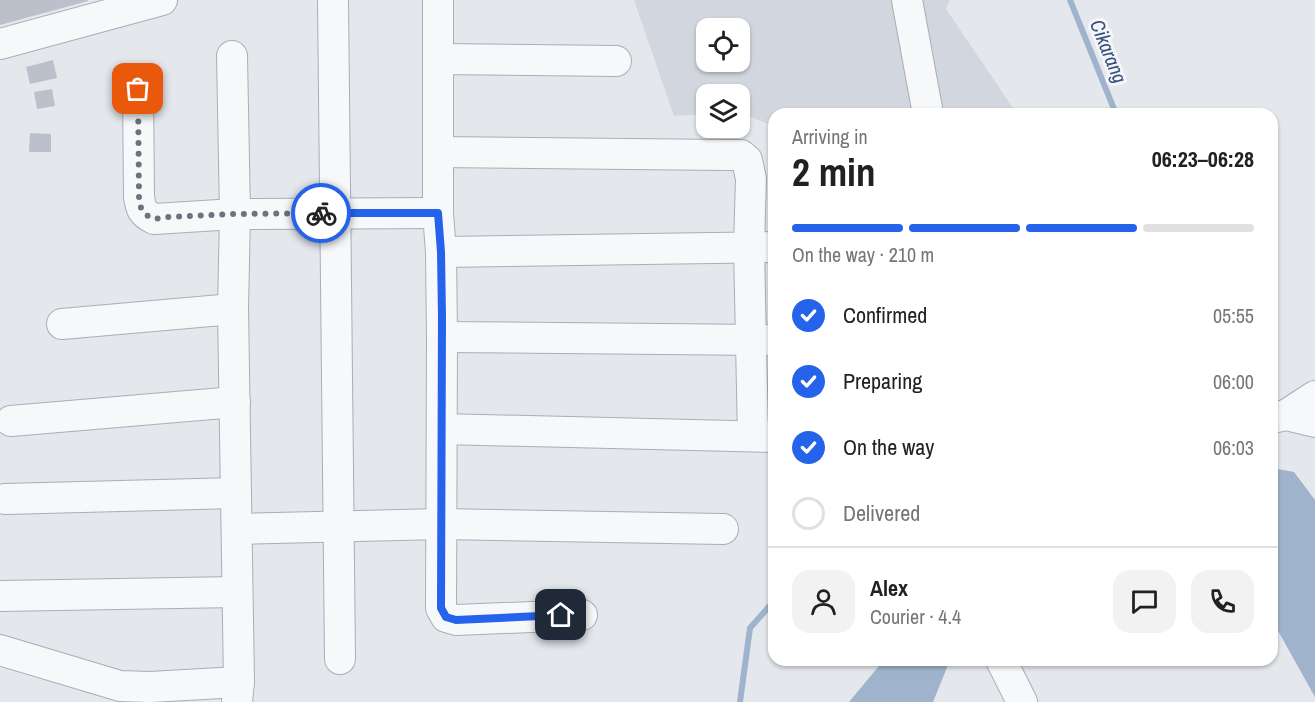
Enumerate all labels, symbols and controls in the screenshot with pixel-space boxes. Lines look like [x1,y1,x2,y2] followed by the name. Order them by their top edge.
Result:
[1084,15,1134,87] water label: Cikarang
[696,18,750,138] map controls
[696,18,750,72] button: locate
[112,63,163,114] pin
[121,72,154,105] icon: bag
[696,84,750,138] button: layers
[792,123,868,150] text: Arriving in
[1152,144,1254,174] text: 06:23–06:28
[792,146,876,198] text: 2 min
[291,183,351,243] courier
[305,197,338,230] icon: bike
[792,241,934,268] text: On the way · 210 m
[792,299,825,332] icon: check
[843,300,927,330] text: Confirmed
[1213,302,1254,329] text: 05:55
[792,365,825,398] icon: check
[843,366,922,396] text: Preparing
[1213,368,1254,395] text: 06:00
[792,431,825,464] icon: check
[843,432,934,462] text: On the way
[1213,434,1254,461] text: 06:03
[843,498,920,528] text: Delivered
[792,570,855,633] button: person
[1113,570,1176,633] button: chat
[1191,570,1254,633] button: phone
[870,573,908,603] text: Alex
[535,589,586,640] pin
[544,598,577,631] icon: home
[870,603,961,630] text: Courier · 4.4

